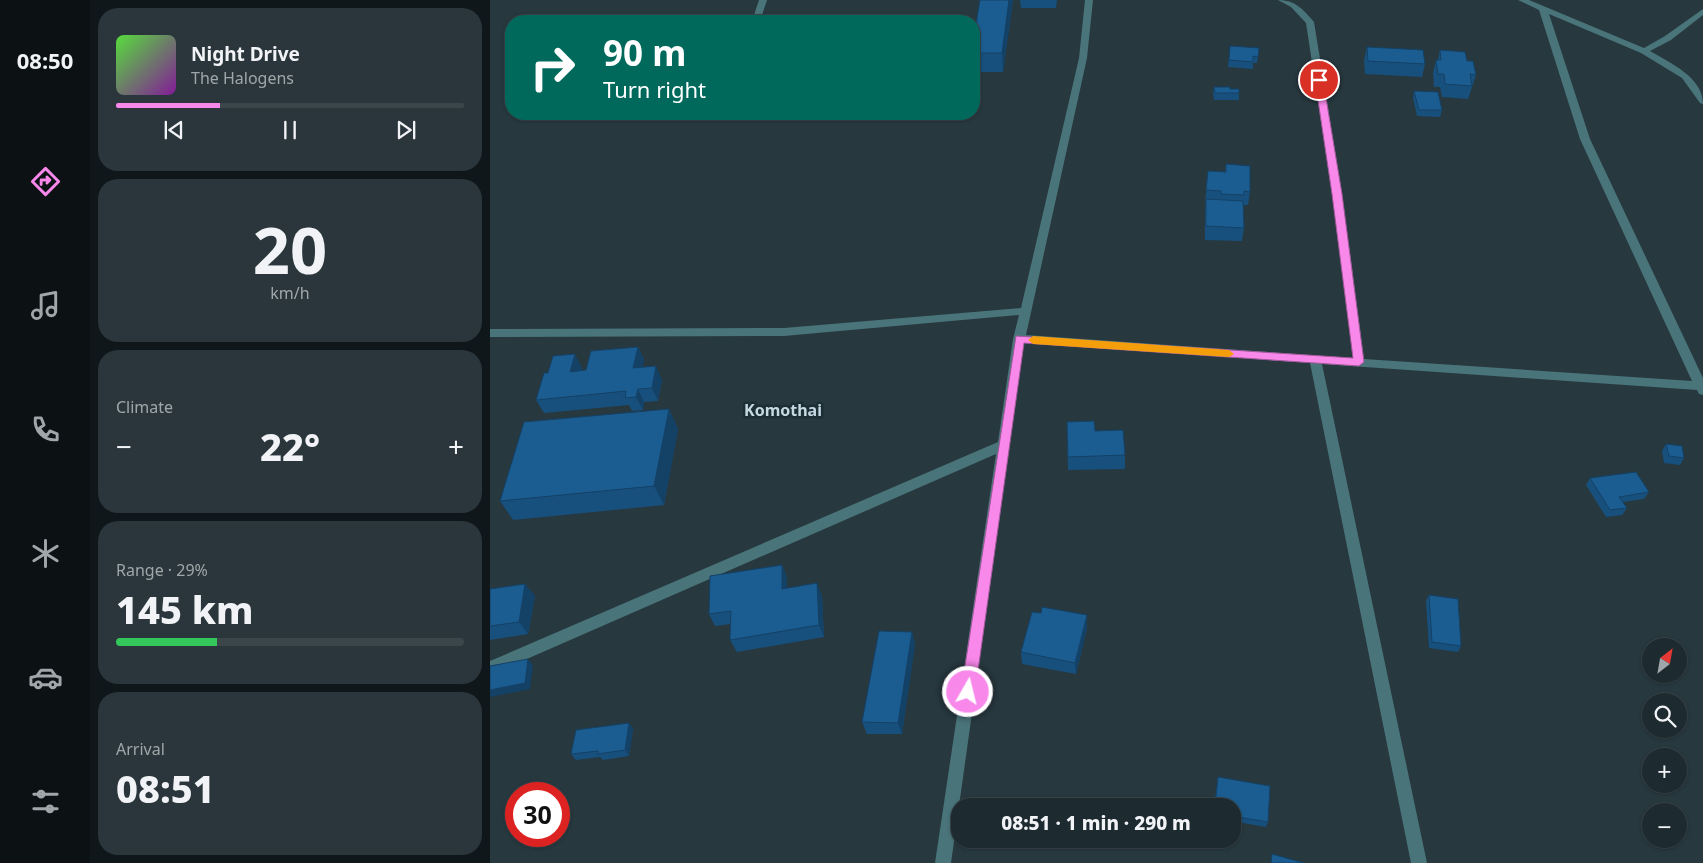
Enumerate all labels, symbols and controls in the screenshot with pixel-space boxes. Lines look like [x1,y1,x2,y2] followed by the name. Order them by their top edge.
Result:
[603,29,686,76] text: 90 m
[520,35,585,100] icon: right
[191,41,300,67] text: Night Drive
[17,45,73,75] text: 08:50
[1298,59,1340,101] pin
[1305,66,1333,94] icon: arrive
[191,67,294,89] text: The Halogens
[603,74,706,104] text: Turn right
[160,116,188,144] icon: previous
[276,116,304,144] icon: pause
[392,116,420,144] icon: next
[28,164,63,199] icon: directions
[253,205,327,293] text: 20
[270,282,310,304] text: km/h
[28,288,63,323] icon: music
[116,396,173,418] text: Climate
[744,399,822,421] district label: Komothai
[28,412,63,447] icon: phone
[260,420,320,472] text: 22°
[116,427,132,465] text: −
[448,427,464,465] text: +
[28,536,63,571] icon: climate
[116,559,208,581] text: Range · 29%
[116,583,254,635] text: 145 km
[1642,638,1688,682] north arrow
[1642,638,1687,848] map controls
[28,660,63,695] icon: car
[941,665,993,717] position arrow
[1642,693,1687,738] button: search
[116,738,165,760] text: Arrival
[1642,748,1687,793] button: +
[116,762,215,814] text: 08:51
[505,782,570,847] speed limit sign: 30
[28,784,63,819] icon: filters
[1642,803,1687,848] button: −
[1001,810,1191,836] text: 08:51 · 1 min · 290 m

